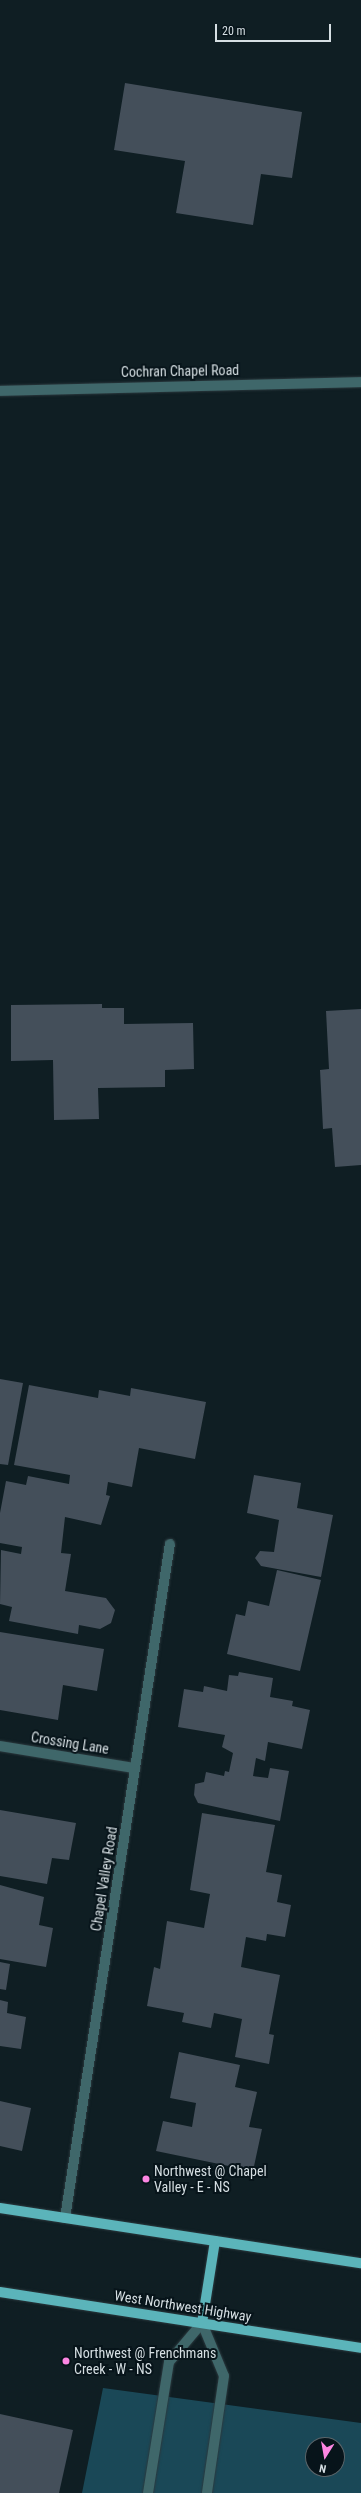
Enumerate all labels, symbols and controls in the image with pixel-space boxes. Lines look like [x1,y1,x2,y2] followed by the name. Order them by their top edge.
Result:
[217,16,333,42] scale bar
[222,24,246,38] text: 20 m
[121,362,239,380] street label: Cochran Chapel Road
[30,1729,110,1757] street label: Crossing Lane
[87,1826,121,1932] street label: Chapel Valley Road
[154,2163,267,2196] place label: Northwest @ Chapel Valley - E - NS
[141,2174,151,2184] marker: Northwest @ Chapel Valley - E - NS
[113,2287,253,2325] street label: West Northwest Highway
[74,2345,216,2378] place label: Northwest @ Frenchmans Creek - W - NS
[61,2356,71,2366] marker: Northwest @ Frenchmans Creek - W - NS
[305,2437,345,2477] north arrow
[318,2461,327,2475] text: N

